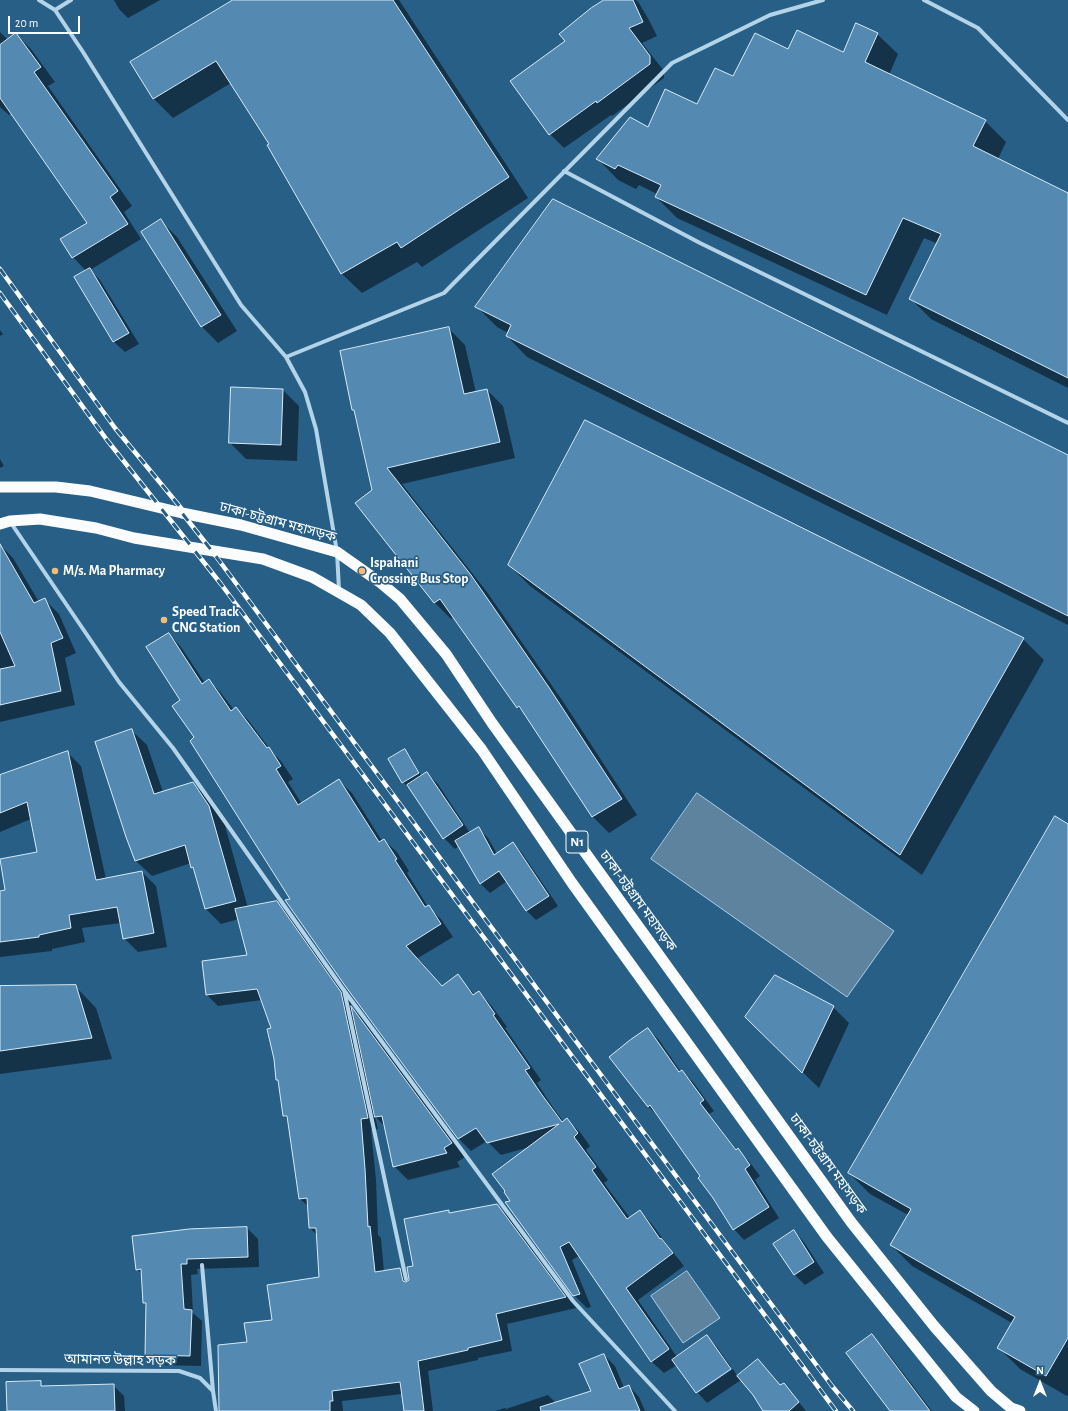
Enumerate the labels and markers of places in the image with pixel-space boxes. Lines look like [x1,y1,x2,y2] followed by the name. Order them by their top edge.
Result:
[370,555,468,588] place label: Ispahani Crossing Bus Stop
[63,563,165,579] place label: M/s. Ma Pharmacy
[50,566,60,576] marker: M/s. Ma Pharmacy
[357,566,367,576] marker: Ispahani Crossing Bus Stop
[172,604,240,636] place label: Speed Track CNG Station
[159,615,169,625] marker: Speed Track CNG Station

